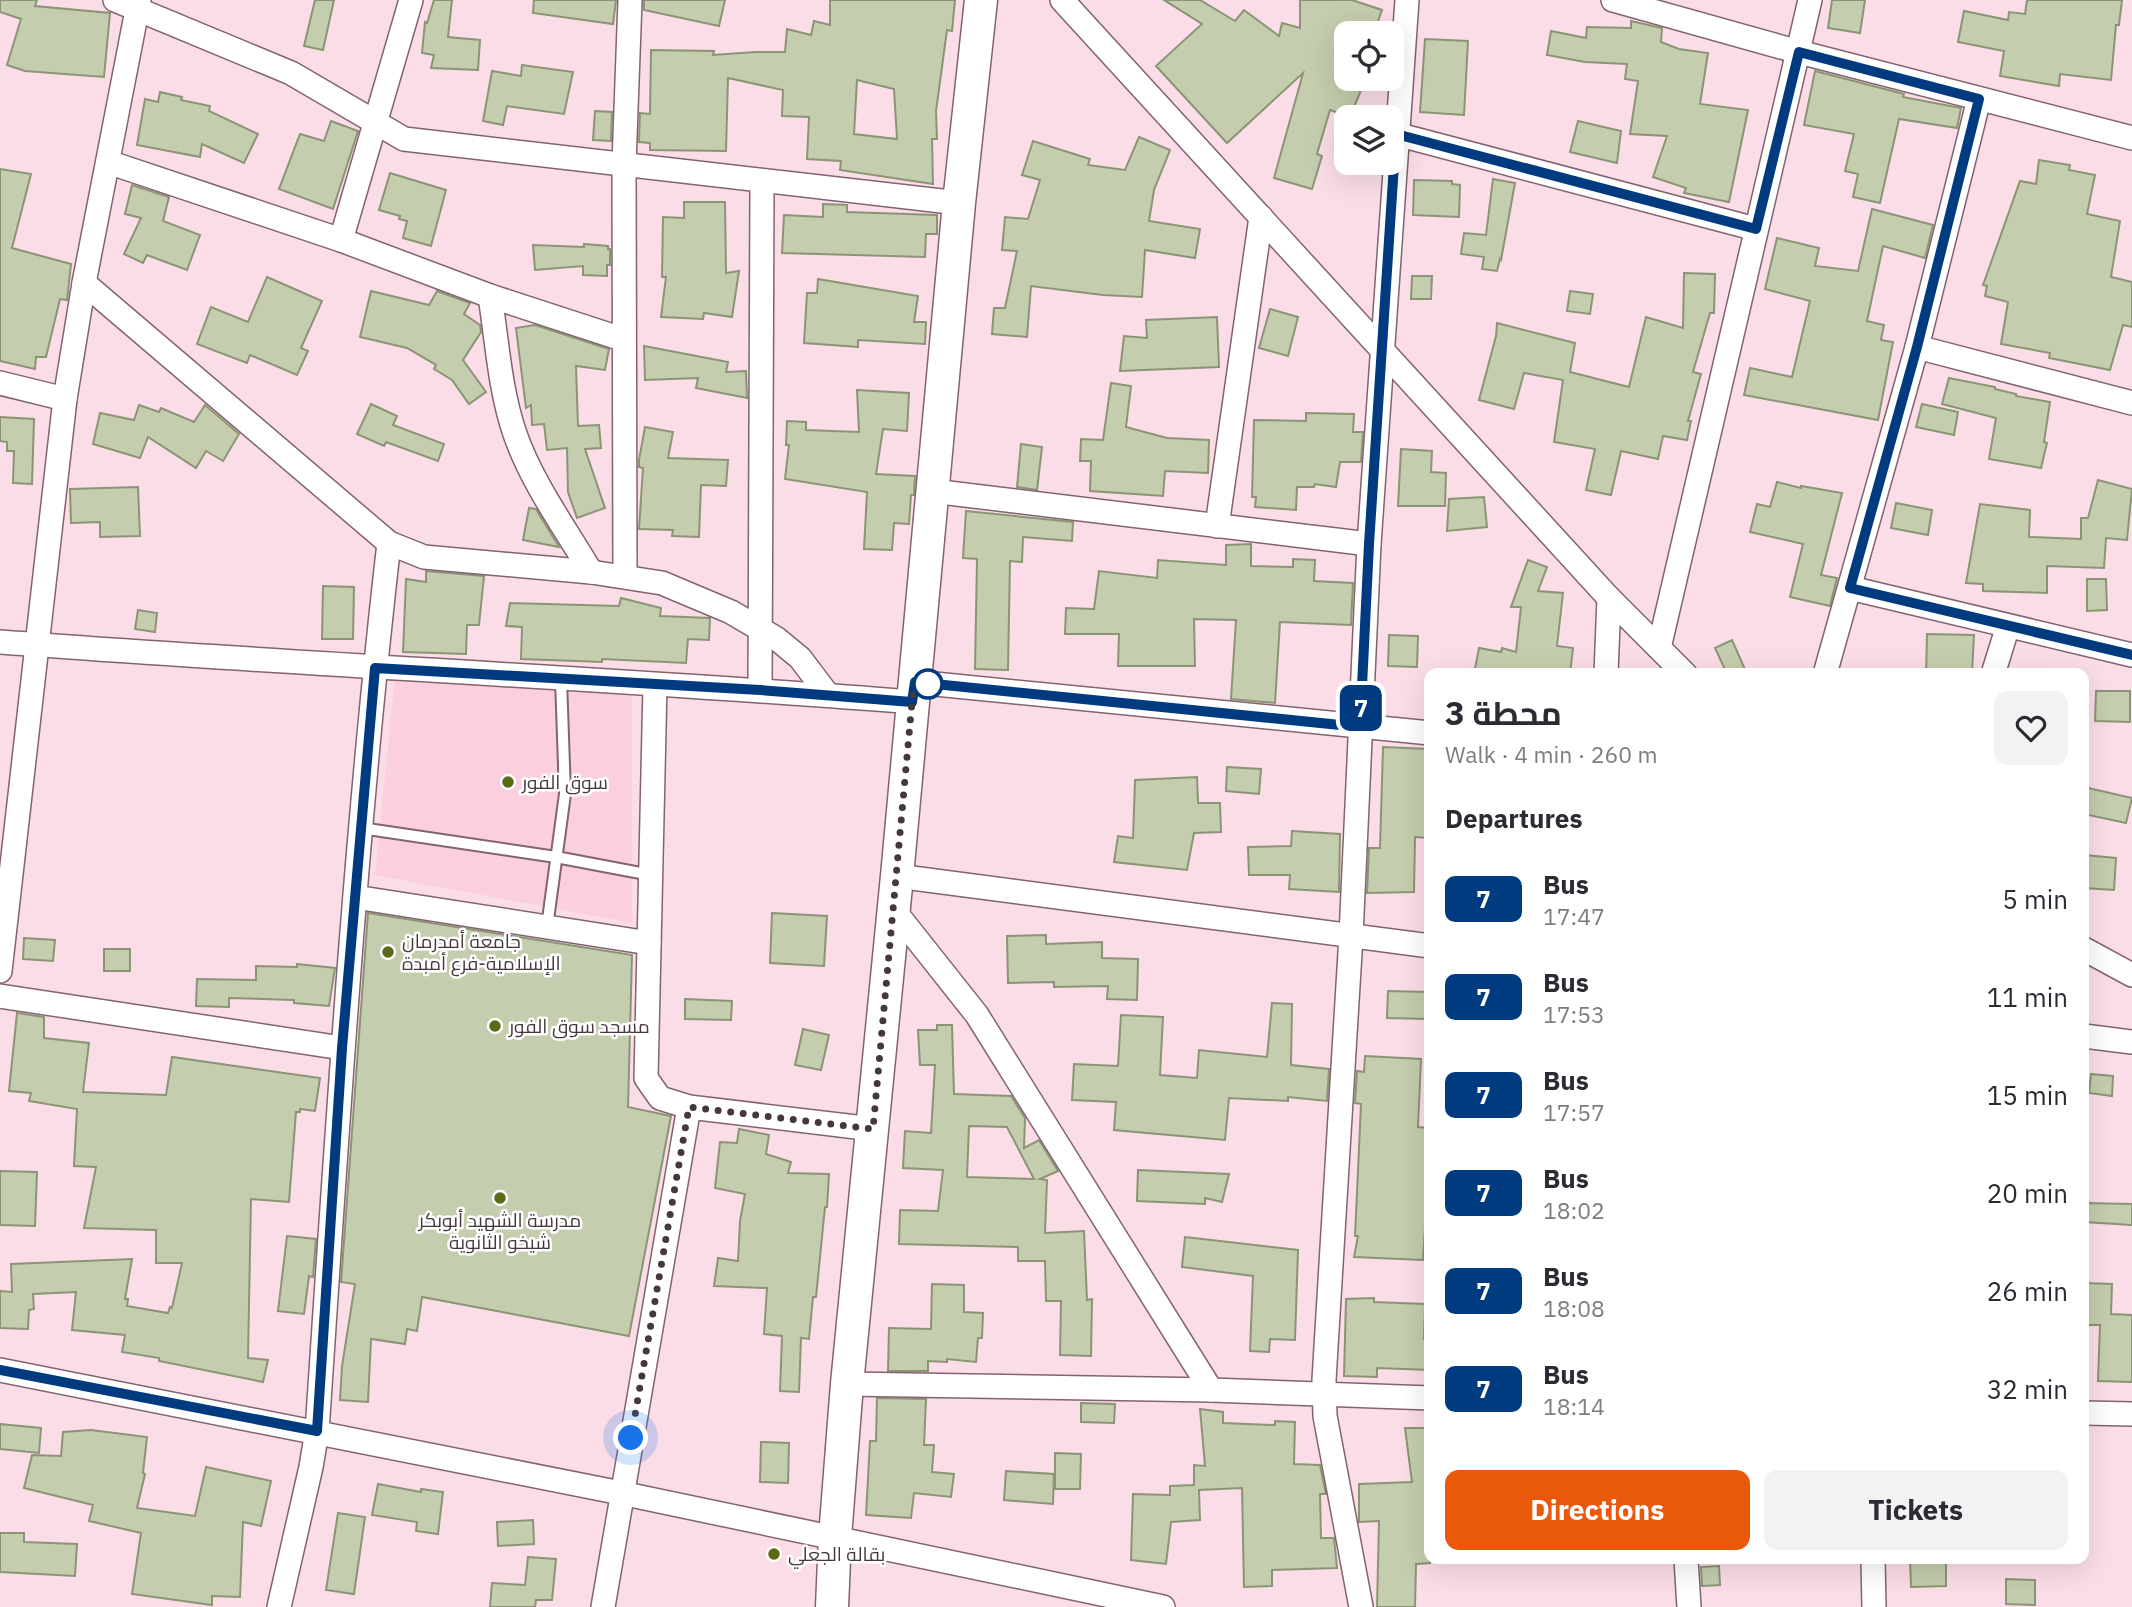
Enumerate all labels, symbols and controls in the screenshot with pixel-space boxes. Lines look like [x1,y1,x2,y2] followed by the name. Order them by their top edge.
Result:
[1334,21,1404,175] map controls
[1334,21,1404,91] button: locate
[1334,105,1404,175] button: layers
[913,669,943,699] unlabelled marker
[1338,685,1384,731] line badge: 7
[1445,691,1562,734] text: محطة 3
[1994,691,2068,765] button: heart
[1354,692,1368,724] text: 7
[1445,739,1658,769] text: Walk · 4 min · 260 m
[521,770,608,795] place label: سوق الفور
[500,774,516,790] marker: سوق الفور
[1445,801,1583,835] text: Departures
[1543,867,1589,901] text: Bus
[2002,882,2068,916] text: 5 min
[1476,883,1491,915] text: 7
[1543,901,1605,931] text: 17:47
[402,929,561,977] place label: جامعة أمدرمان الإسلامية-فرع أمبدة
[380,944,396,960] marker: جامعة أمدرمان الإسلامية-فرع أمبدة
[1543,965,1589,999] text: Bus
[1987,980,2068,1014] text: 11 min
[1476,981,1491,1013] text: 7
[1543,999,1605,1029] text: 17:53
[508,1014,650,1039] place label: مسجد سوق الفور
[487,1018,503,1034] marker: مسجد سوق الفور
[1543,1063,1589,1097] text: Bus
[1987,1078,2068,1112] text: 15 min
[1476,1079,1491,1111] text: 7
[1543,1097,1605,1127] text: 17:57
[1543,1161,1589,1195] text: Bus
[1987,1176,2068,1210] text: 20 min
[1476,1177,1491,1209] text: 7
[492,1190,508,1206] marker: مدرسة الشهيد أبوبكر شيخو الثانوية
[1543,1195,1605,1225] text: 18:02
[418,1208,581,1254] place label: مدرسة الشهيد أبوبكر شيخو الثانوية
[1543,1259,1589,1293] text: Bus
[1987,1274,2068,1308] text: 26 min
[1476,1275,1491,1307] text: 7
[1543,1293,1605,1323] text: 18:08
[1543,1357,1589,1391] text: Bus
[1987,1372,2068,1406] text: 32 min
[1476,1373,1491,1405] text: 7
[1543,1391,1605,1421] text: 18:14
[613,1420,648,1455] your location
[1445,1470,1750,1550] button: Directions
[1764,1470,2068,1550] button: Tickets
[788,1542,885,1569] place label: بقالة الجعلي
[766,1546,782,1562] marker: بقالة الجعلي

